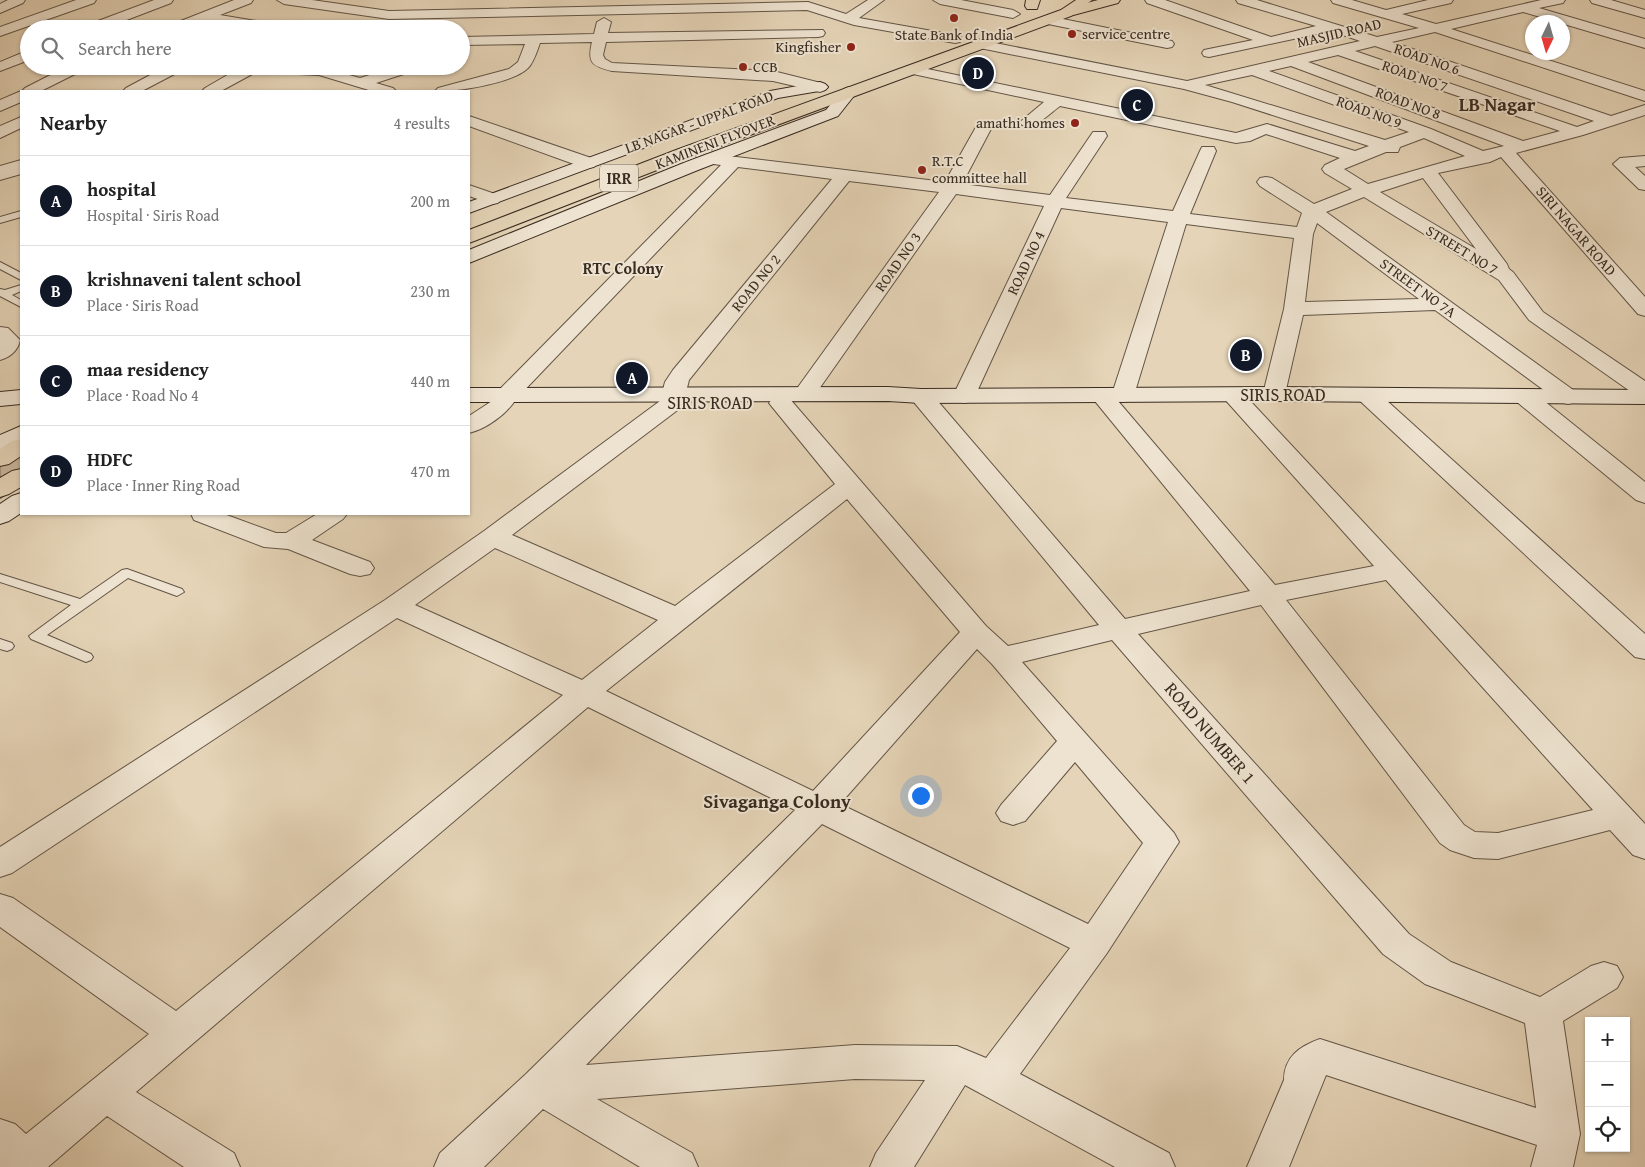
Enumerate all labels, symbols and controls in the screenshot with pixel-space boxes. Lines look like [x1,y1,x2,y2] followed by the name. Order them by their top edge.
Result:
[948,12,960,24] marker: State Bank of India
[1295,13,1383,52] street label: MASJID ROAD
[1525,15,1570,60] north arrow
[20,20,470,75] search box
[1082,23,1170,44] place label: service centre
[895,24,1013,45] place label: State Bank of India
[1066,28,1078,40] marker: service centre
[38,34,66,62] icon: search
[78,34,172,62] text: Search here
[775,36,841,57] place label: Kingfisher
[1391,37,1463,80] street label: ROAD NO 6
[845,41,857,53] marker: Kingfisher
[962,54,994,92] pin: D
[1379,54,1451,97] street label: ROAD NO 7
[753,56,778,77] place label: CCB
[737,61,749,73] marker: CCB
[1372,81,1444,124] street label: ROAD NO 8
[622,85,776,158] street label: LB NAGAR - UPPAL ROAD
[1121,86,1153,124] pin: C
[1333,90,1405,133] street label: ROAD NO 9
[1459,90,1536,118] district label: LB Nagar
[40,107,107,138] text: Nearby
[652,109,778,174] street label: KAMINENI FLYOVER
[393,111,450,135] text: 4 results
[976,112,1065,133] place label: amathi homes
[1069,117,1081,129] marker: amathi homes
[932,150,1027,188] place label: R.T.C committee hall
[600,164,638,192] road number: IRR
[916,164,928,176] marker: R.T.C committee hall
[87,175,156,203] text: hospital
[1532,181,1621,280] street label: SIRI NAGAR ROAD
[51,189,61,213] text: A
[410,189,450,213] text: 200 m
[87,203,219,227] text: Hospital · Siris Road
[1422,220,1502,279] street label: STREET NO 7
[1002,227,1049,298] street label: ROAD NO 4
[869,228,926,296] street label: ROAD NO 3
[726,250,785,316] street label: ROAD NO 2
[1376,253,1461,322] street label: STREET NO 7A
[583,256,664,280] district label: RTC Colony
[87,265,301,293] text: krishnaveni talent school
[51,279,61,303] text: B
[410,279,450,303] text: 230 m
[87,293,199,317] text: Place · Siris Road
[1230,336,1262,374] pin: B
[87,355,209,383] text: maa residency
[616,359,648,397] pin: A
[51,369,61,393] text: C
[410,369,450,393] text: 440 m
[1240,381,1326,408] street label: SIRIS ROAD
[87,383,199,407] text: Place · Road No 4
[667,389,753,416] street label: SIRIS ROAD
[87,445,133,473] text: HDFC
[51,459,61,483] text: D
[410,459,450,483] text: 470 m
[87,473,240,497] text: Place · Inner Ring Road
[1158,676,1262,790] street label: ROAD NUMBER 1
[908,783,934,809] your location
[703,787,851,815] district label: Sivaganga Colony
[1585,1017,1630,1152] map controls
[1585,1017,1630,1062] button: +
[1585,1062,1630,1107] button: −
[1585,1107,1630,1152] button: locate

